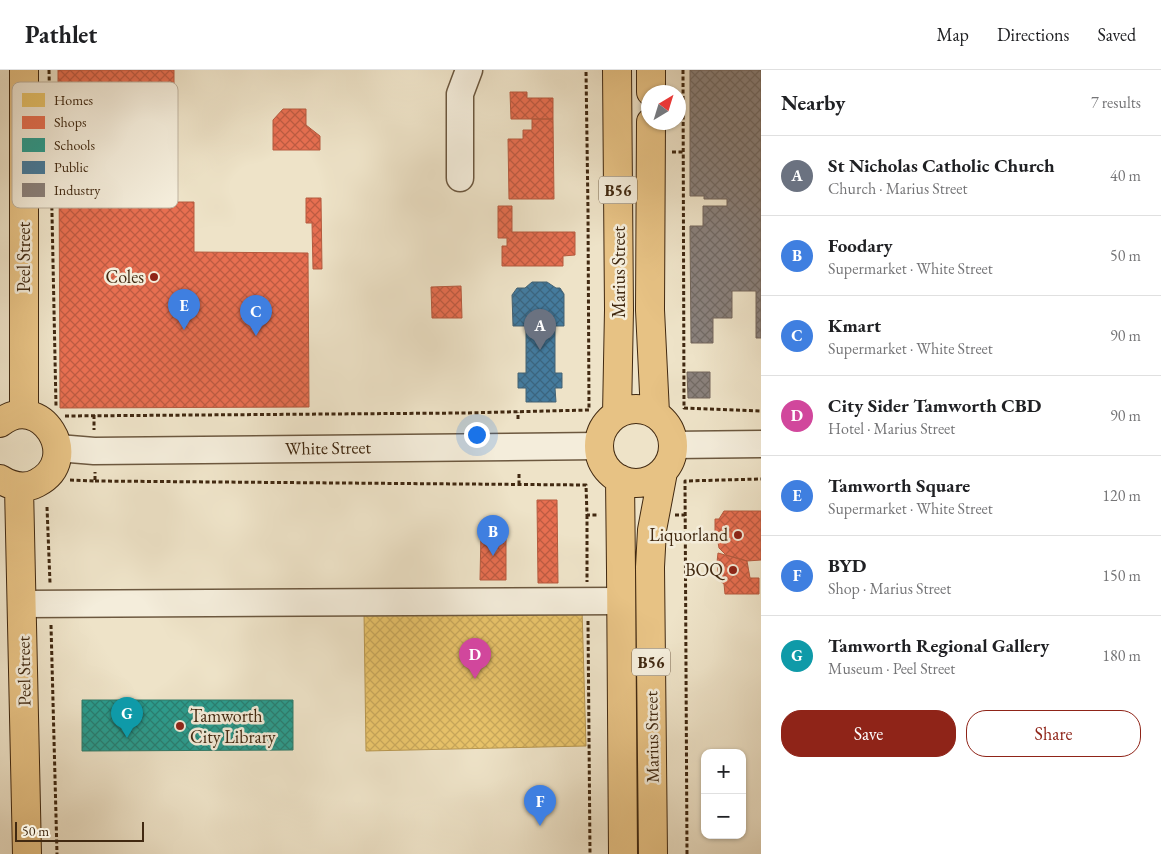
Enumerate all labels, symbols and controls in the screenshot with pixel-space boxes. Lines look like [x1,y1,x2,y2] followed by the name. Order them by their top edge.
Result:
[25,19,97,50] text: Pathlet
[937,23,969,46] text: Map
[997,23,1069,46] text: Directions
[1097,23,1136,46] text: Saved
[12,82,178,208] legend
[641,85,686,130] north arrow
[781,89,845,116] text: Nearby
[54,91,94,109] text: Homes
[1091,92,1141,113] text: 7 results
[54,113,87,131] text: Shops
[54,136,95,154] text: Schools
[828,153,1055,178] text: St Nicholas Catholic Church
[54,158,89,176] text: Public
[791,165,803,186] text: A
[1110,165,1141,186] text: 40 m
[599,176,637,204] road number: B56
[828,178,967,199] text: Church · Marius Street
[54,181,101,199] text: Industry
[12,221,35,292] street label: Peel Street
[607,226,630,318] street label: Marius Street
[828,233,893,258] text: Foodary
[792,245,802,266] text: B
[1110,245,1141,266] text: 50 m
[828,258,993,279] text: Supermarket · White Street
[105,265,144,288] place label: Coles
[148,271,160,283] marker: Coles
[168,289,200,330] pin: E
[240,295,272,336] pin: C
[524,309,556,350] pin: A
[828,313,881,338] text: Kmart
[791,325,803,346] text: C
[1110,325,1141,346] text: 90 m
[828,338,993,359] text: Supermarket · White Street
[828,393,1041,418] text: City Sider Tamworth CBD
[791,405,803,426] text: D
[1110,405,1141,426] text: 90 m
[828,418,955,439] text: Hotel · Marius Street
[464,422,490,448] your location
[285,435,372,460] street label: White Street
[828,473,970,498] text: Tamworth Square
[792,485,802,506] text: E
[1102,485,1141,506] text: 120 m
[828,498,993,519] text: Supermarket · White Street
[477,515,509,556] pin: B
[649,523,729,546] place label: Liquorland
[732,529,744,541] marker: Liquorland
[828,553,866,578] text: BYD
[685,558,725,581] place label: BOQ
[727,564,739,576] marker: BOQ
[793,565,801,586] text: F
[1102,565,1141,586] text: 150 m
[828,578,951,599] text: Shop · Marius Street
[828,633,1049,658] text: Tamworth Regional Gallery
[11,635,36,706] street label: Peel Street
[459,638,491,679] pin: D
[791,645,803,666] text: G
[1102,645,1141,666] text: 180 m
[632,648,670,676] road number: B56
[828,658,955,679] text: Museum · Peel Street
[639,691,664,783] street label: Marius Street
[111,697,143,738] pin: G
[190,704,276,748] place label: Tamworth City Library
[781,710,956,757] button: Save
[966,710,1141,757] button: Share
[174,720,186,732] marker: Tamworth City Library
[701,749,746,839] map controls
[701,749,746,794] button: +
[524,785,556,826] pin: F
[701,794,746,839] button: −
[15,819,144,842] scale bar
[22,822,49,840] text: 50 m

